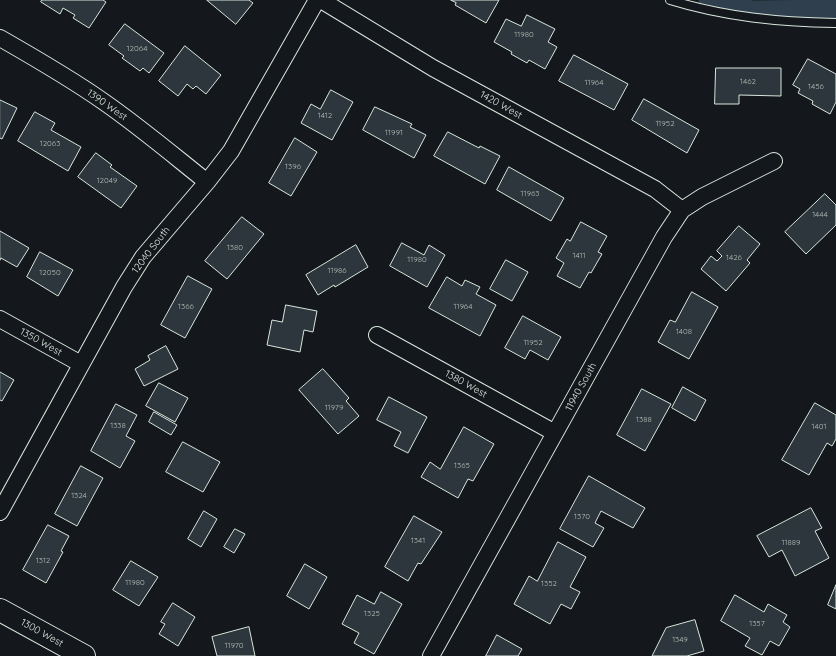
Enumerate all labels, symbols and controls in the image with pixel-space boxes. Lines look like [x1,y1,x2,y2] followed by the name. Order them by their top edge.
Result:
[514,30,534,40] house number: 11980
[127,44,147,54] house number: 12064
[740,77,756,87] house number: 1462
[584,78,604,88] house number: 11964
[808,82,824,92] house number: 1456
[85,87,129,123] street label: 1390 West
[478,89,524,121] street label: 1420 West
[318,111,332,121] house number: 1412
[655,119,675,129] house number: 11952
[385,128,403,138] house number: 11991
[40,139,60,149] house number: 12063
[285,162,301,172] house number: 1396
[97,176,117,186] house number: 12049
[521,189,539,199] house number: 11963
[812,210,828,220] house number: 1444
[129,224,173,276] street label: 12040 South
[227,243,243,253] house number: 1380
[573,251,585,261] house number: 1411
[726,253,742,263] house number: 1426
[407,255,427,265] house number: 11980
[327,266,347,276] house number: 11986
[39,268,61,278] house number: 12050
[178,302,194,312] house number: 1366
[453,302,473,312] house number: 11964
[18,326,64,358] street label: 1350 West
[676,327,692,337] house number: 1408
[523,338,543,348] house number: 11952
[563,361,599,413] street label: 11940 South
[443,368,489,400] street label: 1380 West
[325,403,343,413] house number: 11979
[636,415,652,425] house number: 1388
[110,421,126,431] house number: 1338
[812,422,826,432] house number: 1401
[454,461,470,471] house number: 1365
[71,491,87,501] house number: 1324
[574,512,590,522] house number: 1370
[411,536,425,546] house number: 1341
[781,538,801,548] house number: 11889
[36,556,50,566] house number: 1312
[125,578,145,588] house number: 11980
[541,579,557,589] house number: 1352
[364,609,380,619] house number: 1325
[19,616,65,650] street label: 1300 West
[749,619,765,629] house number: 1357
[672,635,688,645] house number: 1349
[224,641,244,651] house number: 11970

